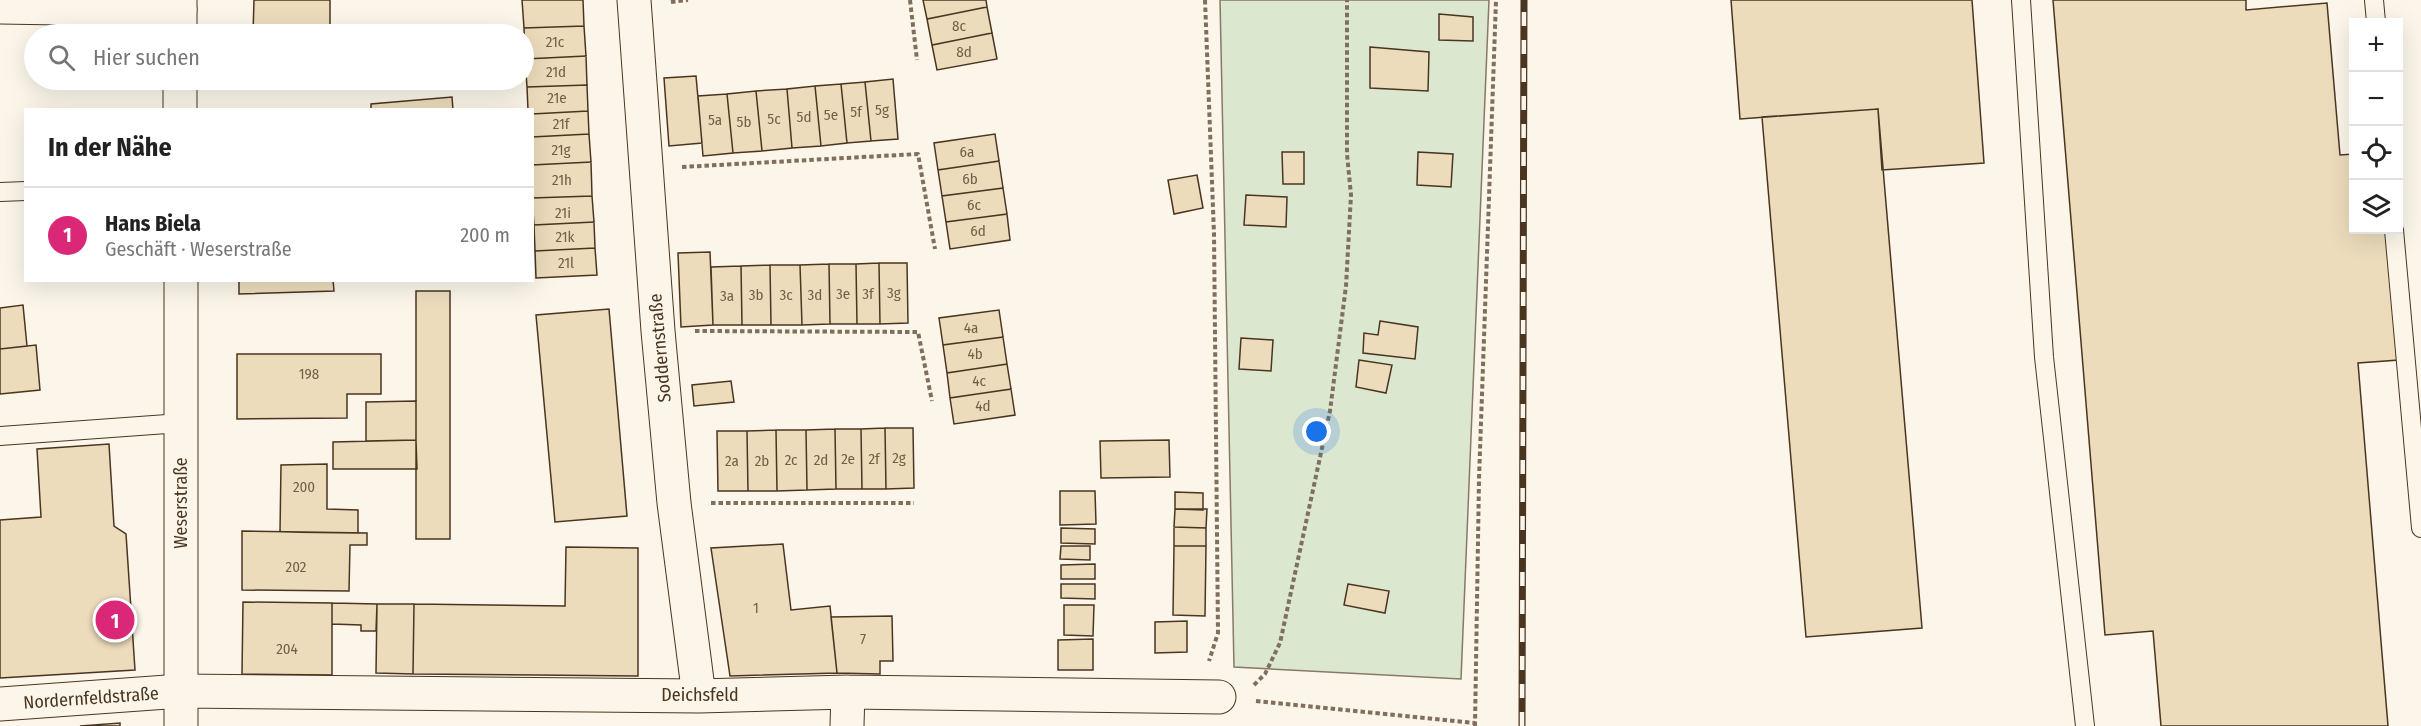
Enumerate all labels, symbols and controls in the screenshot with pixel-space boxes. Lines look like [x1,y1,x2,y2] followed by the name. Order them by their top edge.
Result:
[952,17,967,35] house number: 8c
[2349,18,2403,234] map controls
[2349,18,2403,72] button: +
[24,24,534,90] search box
[546,33,565,51] house number: 21c
[45,41,78,74] icon: search
[956,43,972,61] house number: 8d
[93,44,200,71] text: Hier suchen
[546,63,566,81] house number: 21d
[2349,72,2403,126] button: −
[547,89,567,107] house number: 21e
[875,101,889,119] house number: 5g
[850,103,863,121] house number: 5f
[824,106,838,124] house number: 5e
[797,108,811,126] house number: 5d
[767,110,781,128] house number: 5c
[708,111,722,129] house number: 5a
[737,113,751,131] house number: 5b
[553,115,571,133] house number: 21f
[2349,126,2403,180] button: locate
[48,132,172,163] text: In der Nähe
[551,141,571,159] house number: 21g
[960,143,974,161] house number: 6a
[962,170,978,188] house number: 6b
[552,171,572,189] house number: 21h
[2349,180,2403,234] button: layers
[967,196,982,214] house number: 6c
[555,204,571,222] house number: 21i
[105,210,201,237] text: Hans Biela
[970,222,986,240] house number: 6d
[63,223,72,247] text: 1
[460,223,510,247] text: 200 m
[555,228,575,246] house number: 21k
[105,237,292,261] text: Geschäft · Weserstraße
[558,254,574,272] house number: 21l
[887,284,901,302] house number: 3g
[836,285,850,303] house number: 3e
[862,285,875,303] house number: 3f
[749,286,763,304] house number: 3b
[779,286,793,304] house number: 3c
[808,286,822,304] house number: 3d
[720,287,734,305] house number: 3a
[644,293,676,403] street label: Soddernstraße
[964,319,978,337] house number: 4a
[967,345,983,363] house number: 4b
[299,365,319,383] house number: 198
[972,372,986,390] house number: 4c
[975,397,991,415] house number: 4d
[1302,417,1331,446] your location
[892,449,906,467] house number: 2g
[841,450,855,468] house number: 2e
[868,450,881,468] house number: 2f
[785,451,798,469] house number: 2c
[814,451,828,469] house number: 2d
[725,452,739,470] house number: 2a
[755,452,769,470] house number: 2b
[170,457,192,549] street label: Weserstraße
[293,478,315,496] house number: 200
[286,558,307,576] house number: 202
[96,598,134,642] pin: 1
[753,599,759,617] house number: 1
[860,630,866,648] house number: 7
[276,640,298,658] house number: 204
[23,682,160,714] street label: Nordernfeldstraße
[661,684,739,706] street label: Deichsfeld

